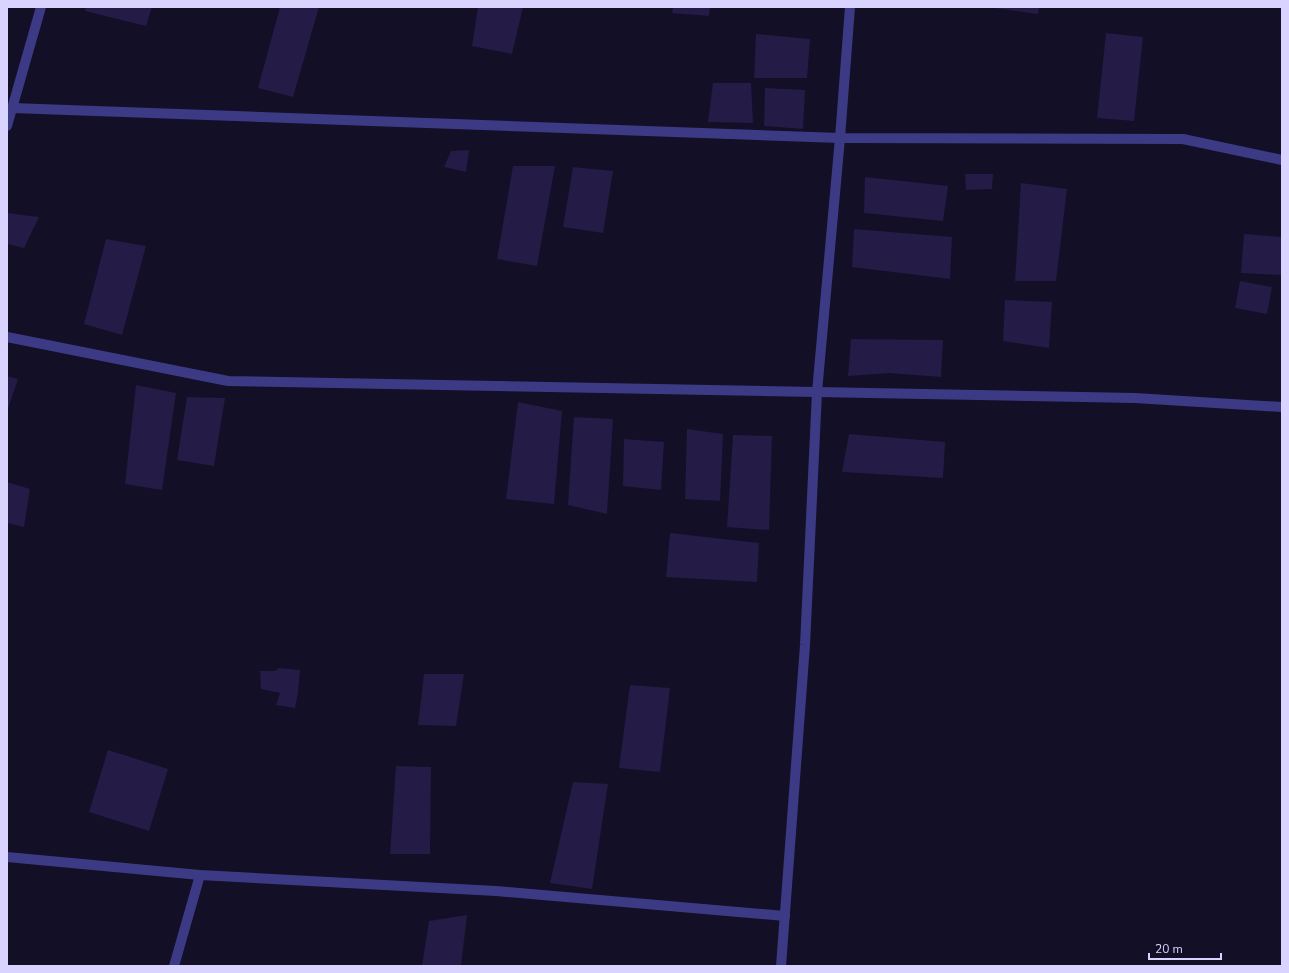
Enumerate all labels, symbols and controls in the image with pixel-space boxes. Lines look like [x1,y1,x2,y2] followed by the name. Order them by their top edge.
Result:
[1149,935,1221,961] scale bar
[1155,941,1183,957] text: 20 m

